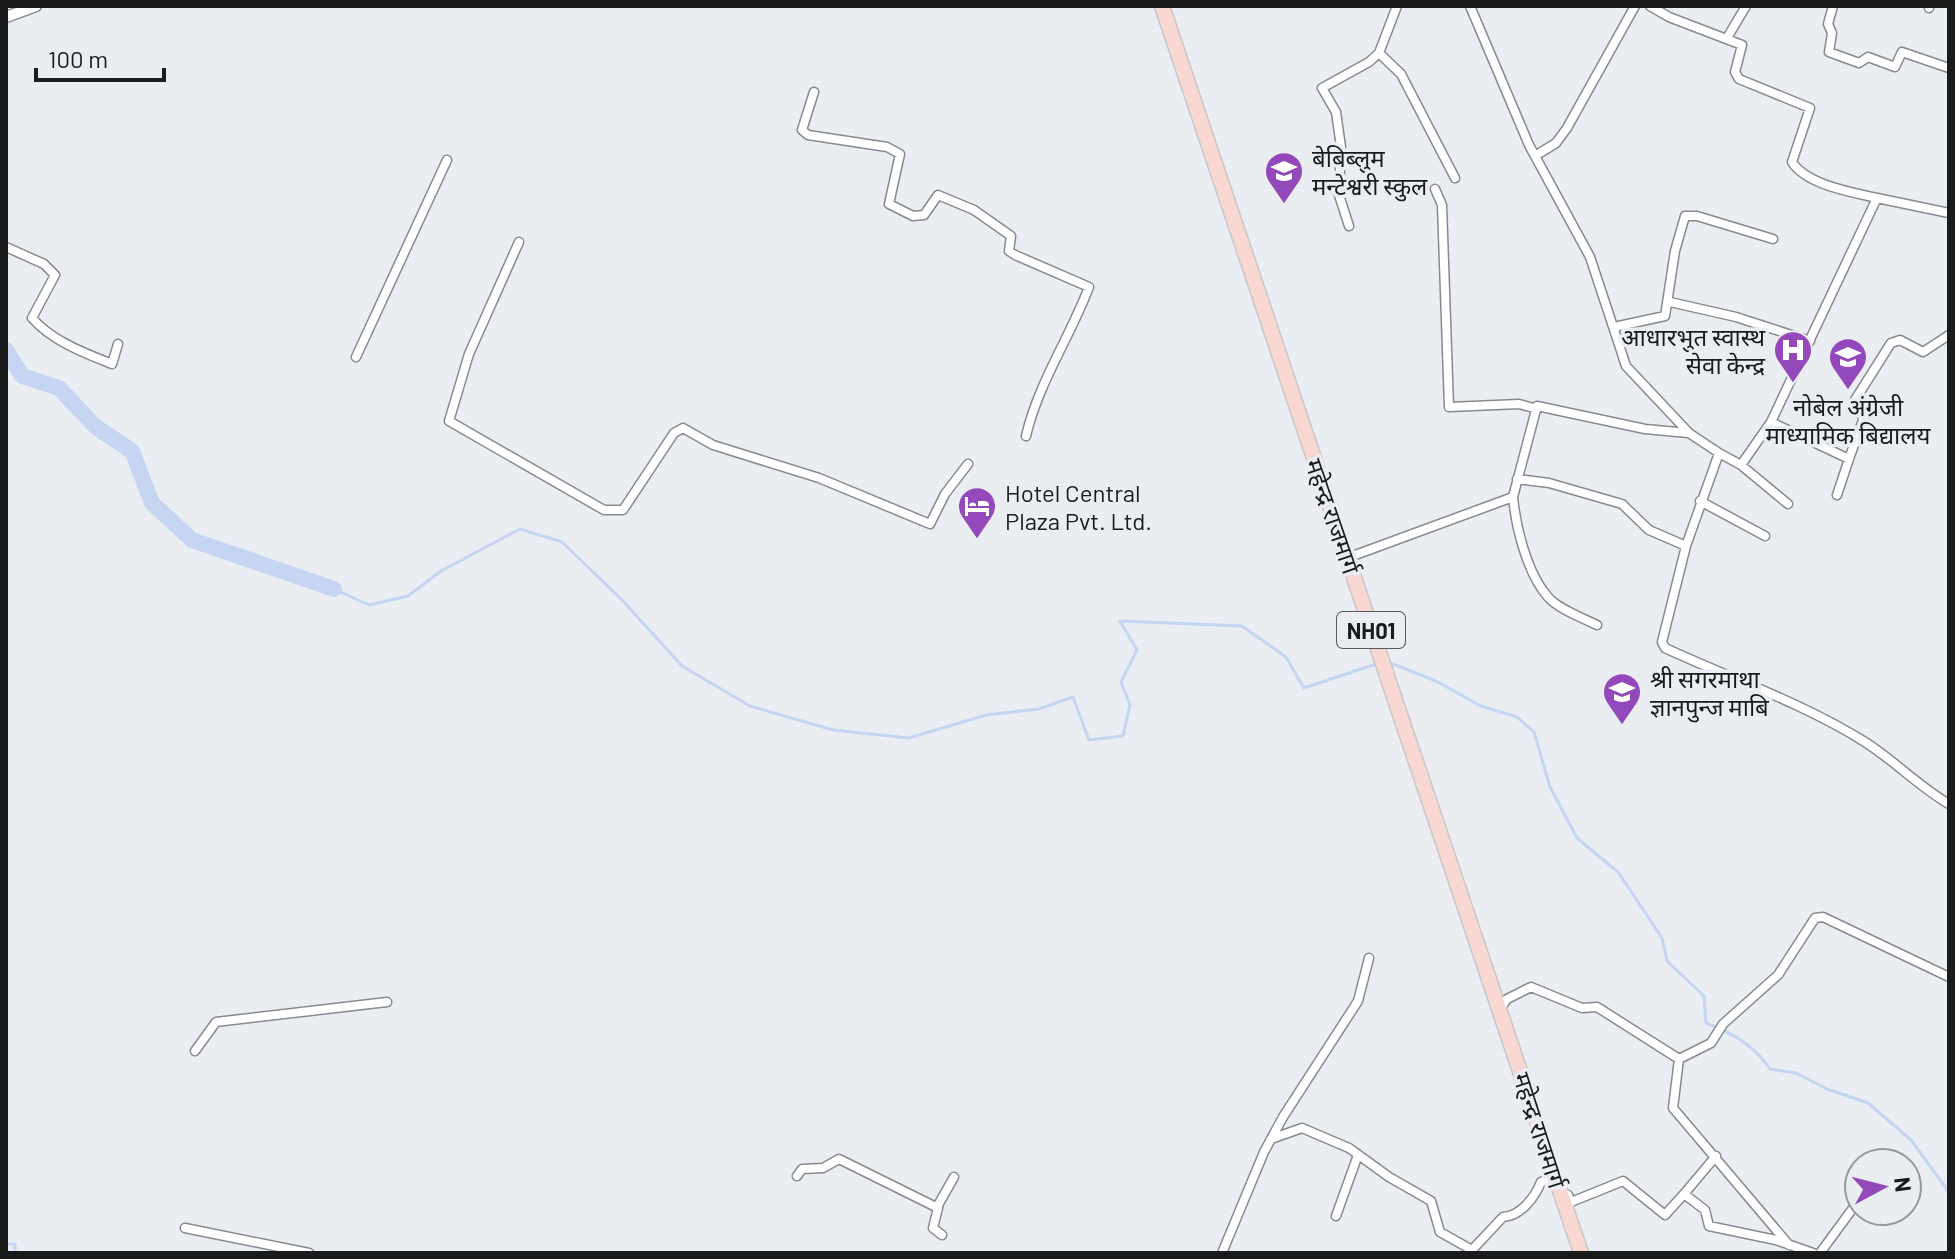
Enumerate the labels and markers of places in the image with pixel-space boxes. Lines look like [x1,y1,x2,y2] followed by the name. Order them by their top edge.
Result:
[1312,143,1428,202] place label: बेबिब्लुम मन्टेश्वरी स्कुल
[1263,150,1305,205] school or university icon: बेबिब्लुम मन्टेश्वरी स्कुल
[1621,322,1766,379] place label: आधारभुत स्वास्थ सेवा केन्द्र
[1772,329,1814,384] hospital icon: आधारभुत स्वास्थ सेवा केन्द्र
[1827,336,1869,391] school or university icon: नोबेल अंग्रेजी माध्यामिक बिद्यालय
[1766,392,1932,449] place label: नोबेल अंग्रेजी माध्यामिक बिद्यालय
[1005,478,1152,535] place label: Hotel Central Plaza Pvt. Ltd.
[956,485,998,540] hotel icon: Hotel Central Plaza Pvt. Ltd.
[1650,664,1770,723] place label: श्री सगरमाथा ज्ञानपुन्ज माबि
[1601,671,1643,726] school or university icon: श्री सगरमाथा ज्ञानपुन्ज माबि

